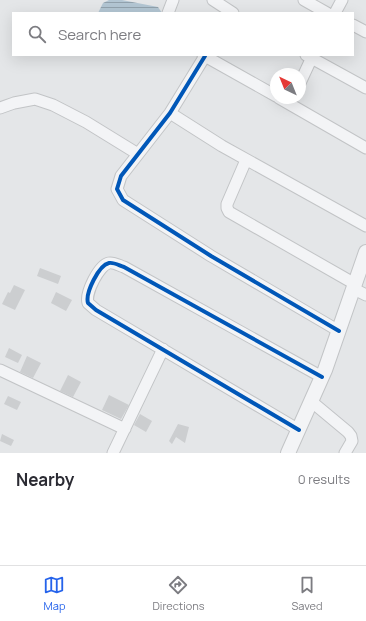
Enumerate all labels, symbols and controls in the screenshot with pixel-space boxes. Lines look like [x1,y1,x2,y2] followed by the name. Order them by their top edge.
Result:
[12,12,354,56] search box
[26,23,48,45] icon: search
[58,24,141,45] text: Search here
[270,68,306,104] north arrow
[16,468,74,491] text: Nearby
[298,470,350,488] text: 0 results
[43,574,65,613] tab: Map
[152,574,205,613] tab: Directions
[292,574,323,613] tab: Saved

